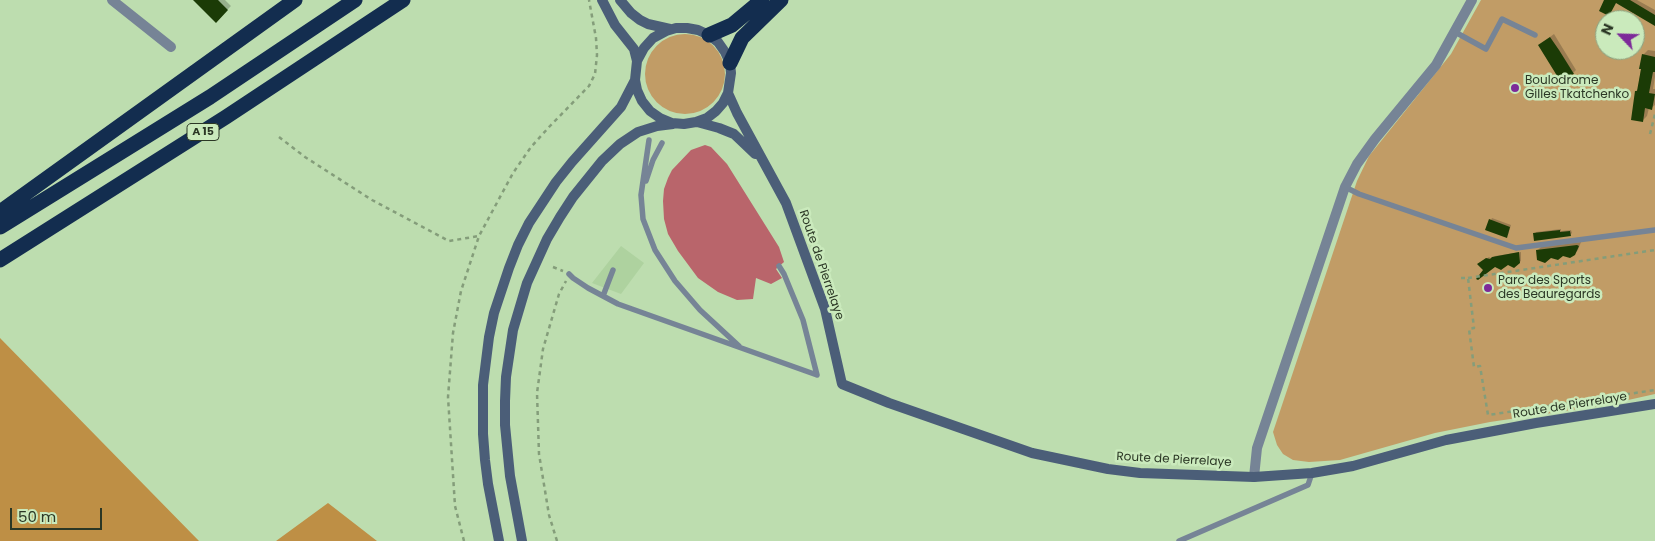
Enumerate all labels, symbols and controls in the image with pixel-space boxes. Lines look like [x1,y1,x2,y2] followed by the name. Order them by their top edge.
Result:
[1595,10,1645,60] north arrow
[1596,20,1618,38] text: N
[1525,74,1629,102] place label: Boulodrome Gilles Tkatchenko
[1509,82,1521,94] marker: Boulodrome Gilles Tkatchenko
[187,124,219,140] road number: A 15
[795,208,847,322] street label: Route de Pierrelaye
[1498,274,1601,302] place label: Parc des Sports des Beauregards
[1482,282,1494,294] marker: Parc des Sports des Beauregards
[1512,390,1628,422] street label: Route de Pierrelaye
[1116,450,1232,470] street label: Route de Pierrelaye
[12,498,105,530] scale bar
[18,506,56,527] text: 50 m

